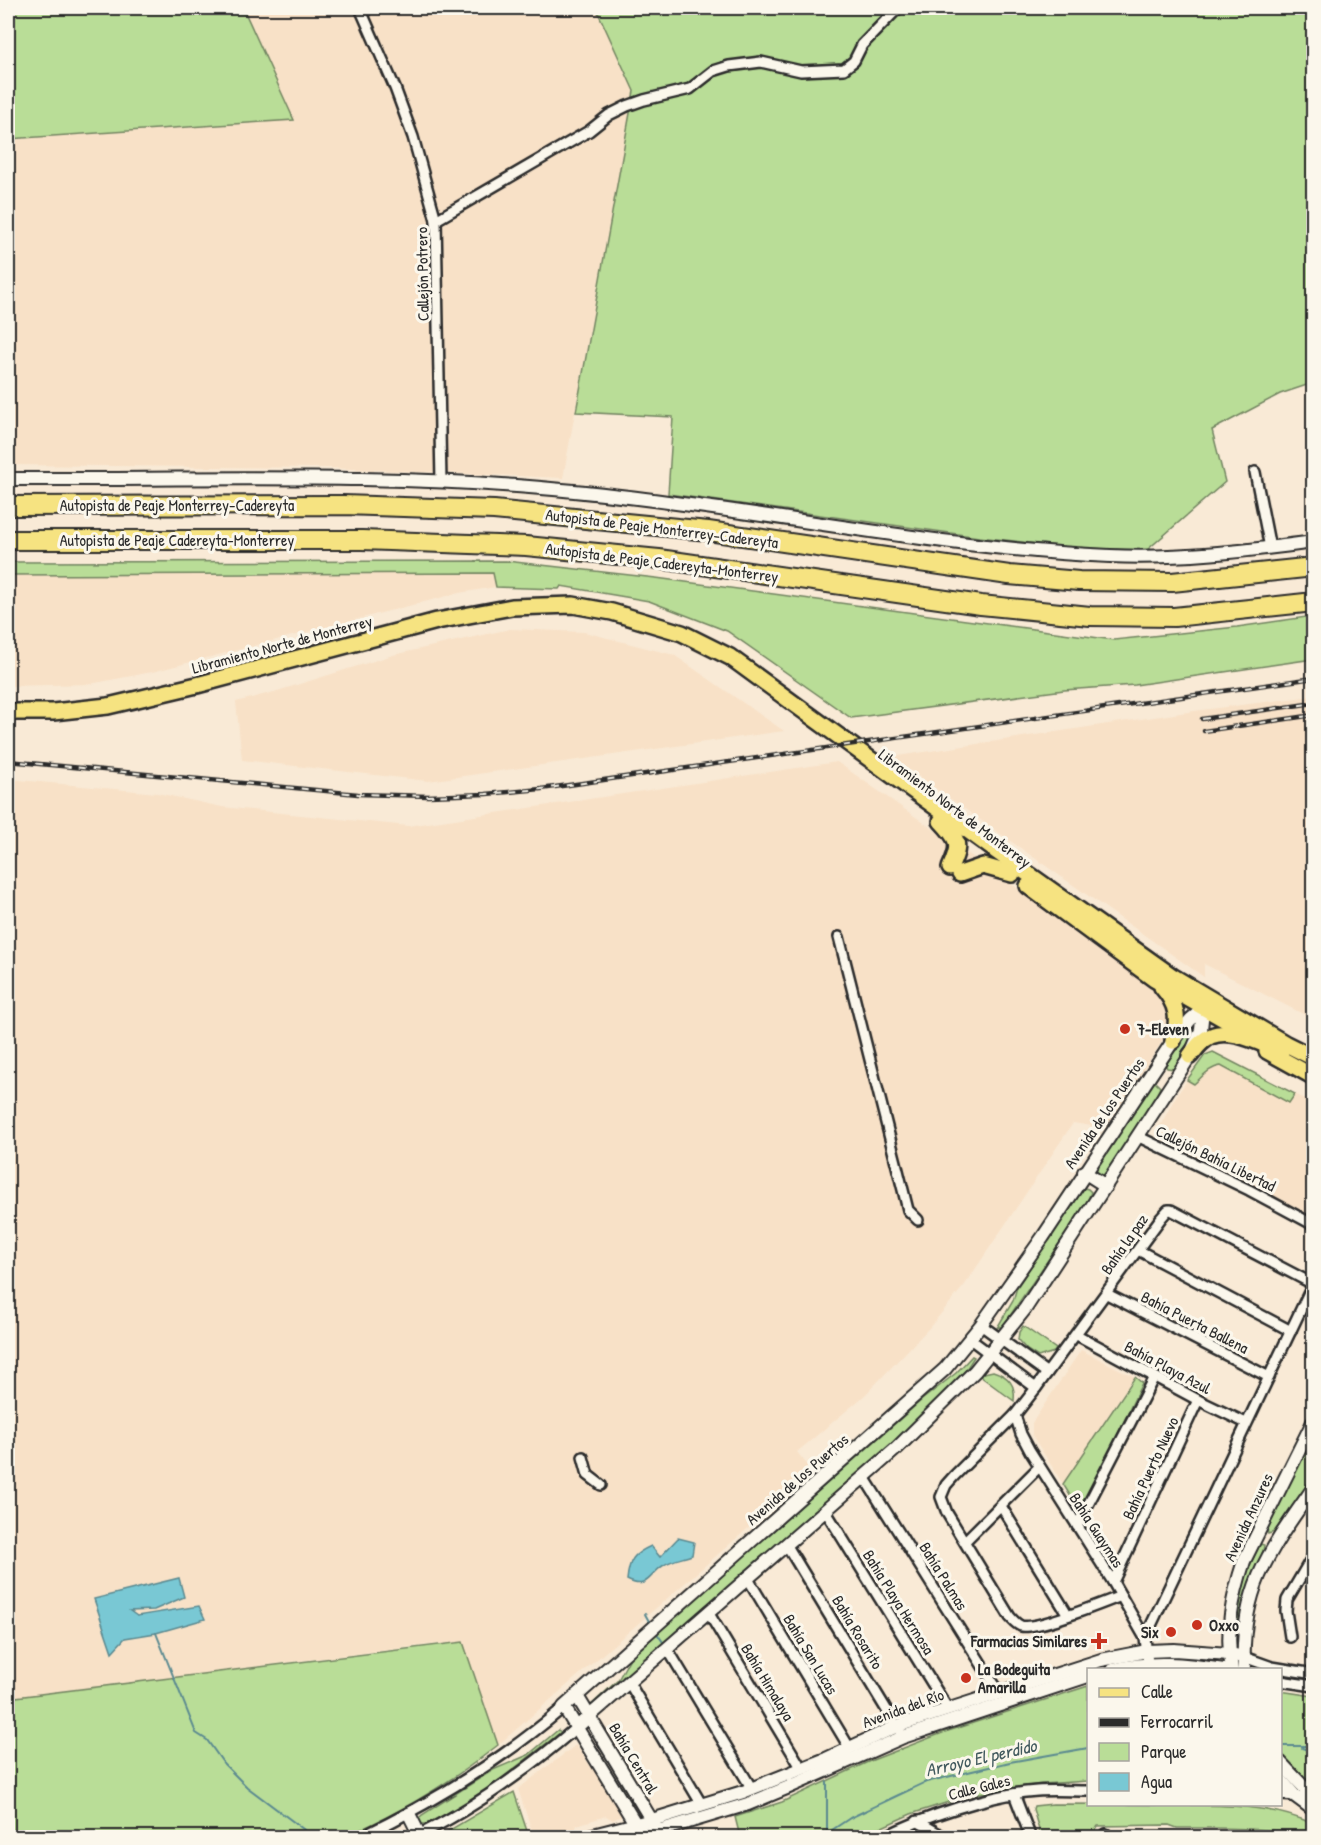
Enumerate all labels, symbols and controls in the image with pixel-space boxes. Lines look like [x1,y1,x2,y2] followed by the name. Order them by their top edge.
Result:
[410,226,434,321] street label: Callejón Potrero
[60,494,294,516] street label: Autopista de Peaje Monterrey-Cadereyta
[544,503,780,553] street label: Autopista de Peaje Monterrey-Cadereyta
[60,529,294,551] street label: Autopista de Peaje Cadereyta-Monterrey
[544,537,780,587] street label: Autopista de Peaje Cadereyta-Monterrey
[189,609,375,679] street label: Libramiento Norte de Monterrey
[874,743,1036,873] street label: Libramiento Norte de Monterrey
[1136,1018,1189,1040] place label: 7-Eleven
[1118,1022,1132,1036] marker: 7-Eleven
[1059,1053,1149,1173] street label: Avenida de los Puertos
[1152,1119,1280,1197] street label: Callejón Bahía Libertad
[1095,1209,1153,1278] street label: Bahía la paz
[1137,1285,1253,1359] street label: Bahía Puerta Ballena
[1121,1335,1216,1399] street label: Bahía Playa Azul
[1117,1413,1184,1523] street label: Bahía Puerto Nuevo
[741,1428,853,1530] street label: Avenida de los Puertos
[1218,1469,1278,1565] street label: Avenida Anzures
[1065,1488,1129,1572] street label: Bahía Guaymas
[914,1538,974,1614] street label: Bahía Palmas
[858,1546,940,1658] street label: Bahía Playa Hermosa
[827,1591,889,1673] street label: Bahía Rosarito
[778,1610,844,1698] street label: Bahía San Lucas
[1209,1614,1239,1636] place label: Oxxo
[1190,1618,1204,1632] marker: Oxxo
[1141,1621,1159,1643] place label: Six
[1164,1625,1178,1639] marker: Six
[970,1630,1088,1652] place label: Farmacias Similares
[1092,1634,1106,1648] marker: Farmacias Similares
[736,1639,800,1725] street label: Bahía Himalaya
[978,1658,1051,1698] place label: La Bodeguita Amarilla
[1087,1668,1282,1806] legend
[959,1671,973,1685] marker: La Bodeguita Amarilla
[1141,1679,1173,1704] text: Calle
[859,1683,947,1733] street label: Avenida del Río
[1140,1709,1213,1734] text: Ferrocarril
[604,1718,664,1798] street label: Bahía Central
[923,1732,1040,1782] water label: Arroyo El perdido
[1141,1739,1186,1764] text: Parque
[946,1769,1012,1805] street label: Calle Gales
[1141,1769,1172,1794] text: Agua

